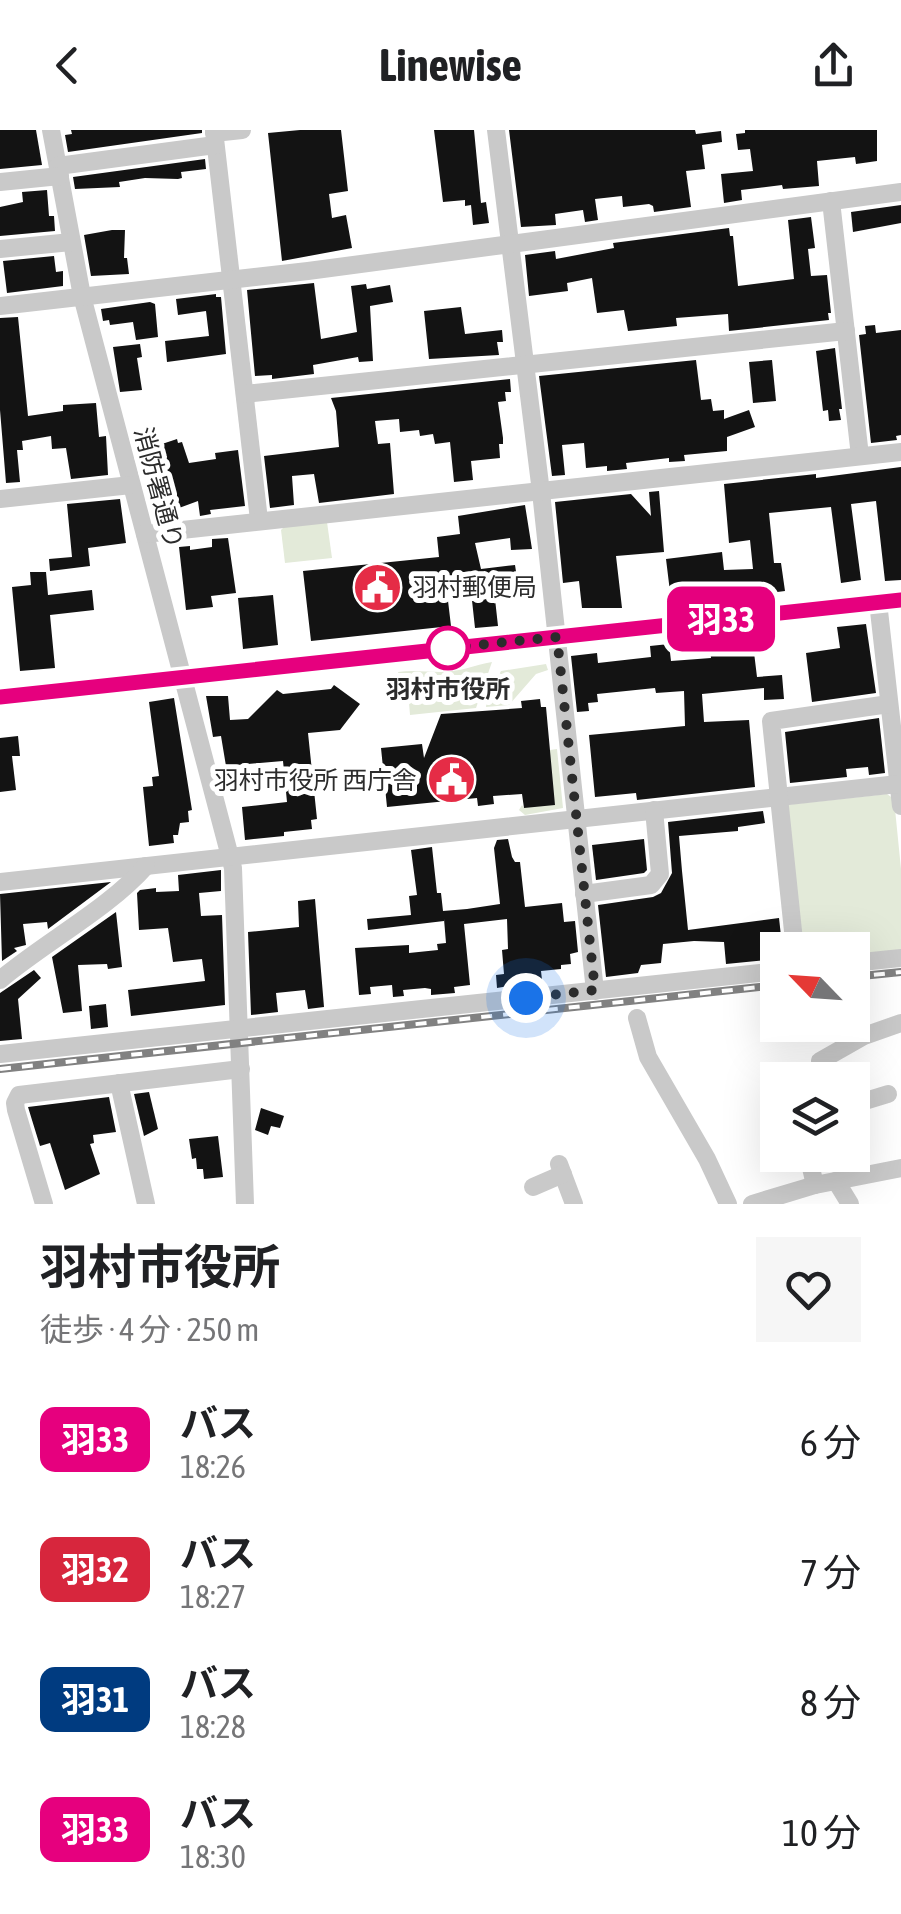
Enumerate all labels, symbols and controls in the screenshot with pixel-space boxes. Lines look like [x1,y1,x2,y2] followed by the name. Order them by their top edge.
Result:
[40,38,95,93] icon: back
[806,38,861,93] icon: share
[379,39,522,91] text: Linewise
[129,424,189,552] street label: 消防署通り
[351,561,403,613] public building icon: 羽村郵便局
[412,573,537,601] place label: 羽村郵便局
[664,586,778,652] line badge: 羽33
[687,599,755,639] text: 羽33
[427,627,469,669] marker: 羽村市役所
[385,675,511,703] place label: 羽村市役所
[426,754,478,806] public building icon: 羽村市役所 西庁舎
[214,766,417,794] place label: 羽村市役所 西庁舎
[760,932,870,1042] north arrow
[760,932,870,1172] map controls
[501,973,551,1023] your location
[760,1062,870,1172] button: layers
[756,1237,861,1342] button: heart
[40,1239,280,1294] text: 羽村市役所
[40,1311,259,1348] text: 徒歩 · 4 分 · 250 m
[180,1402,256,1445] text: バス
[61,1419,129,1459] text: 羽33
[800,1421,861,1464] text: 6 分
[180,1448,246,1485] text: 18:26
[180,1532,256,1575] text: バス
[61,1549,129,1589] text: 羽32
[800,1551,861,1594] text: 7 分
[180,1578,246,1615] text: 18:27
[180,1662,256,1705] text: バス
[61,1679,129,1719] text: 羽31
[800,1681,861,1724] text: 8 分
[180,1708,246,1745] text: 18:28
[180,1792,256,1835] text: バス
[61,1809,129,1849] text: 羽33
[782,1811,861,1854] text: 10 分
[180,1838,246,1875] text: 18:30

